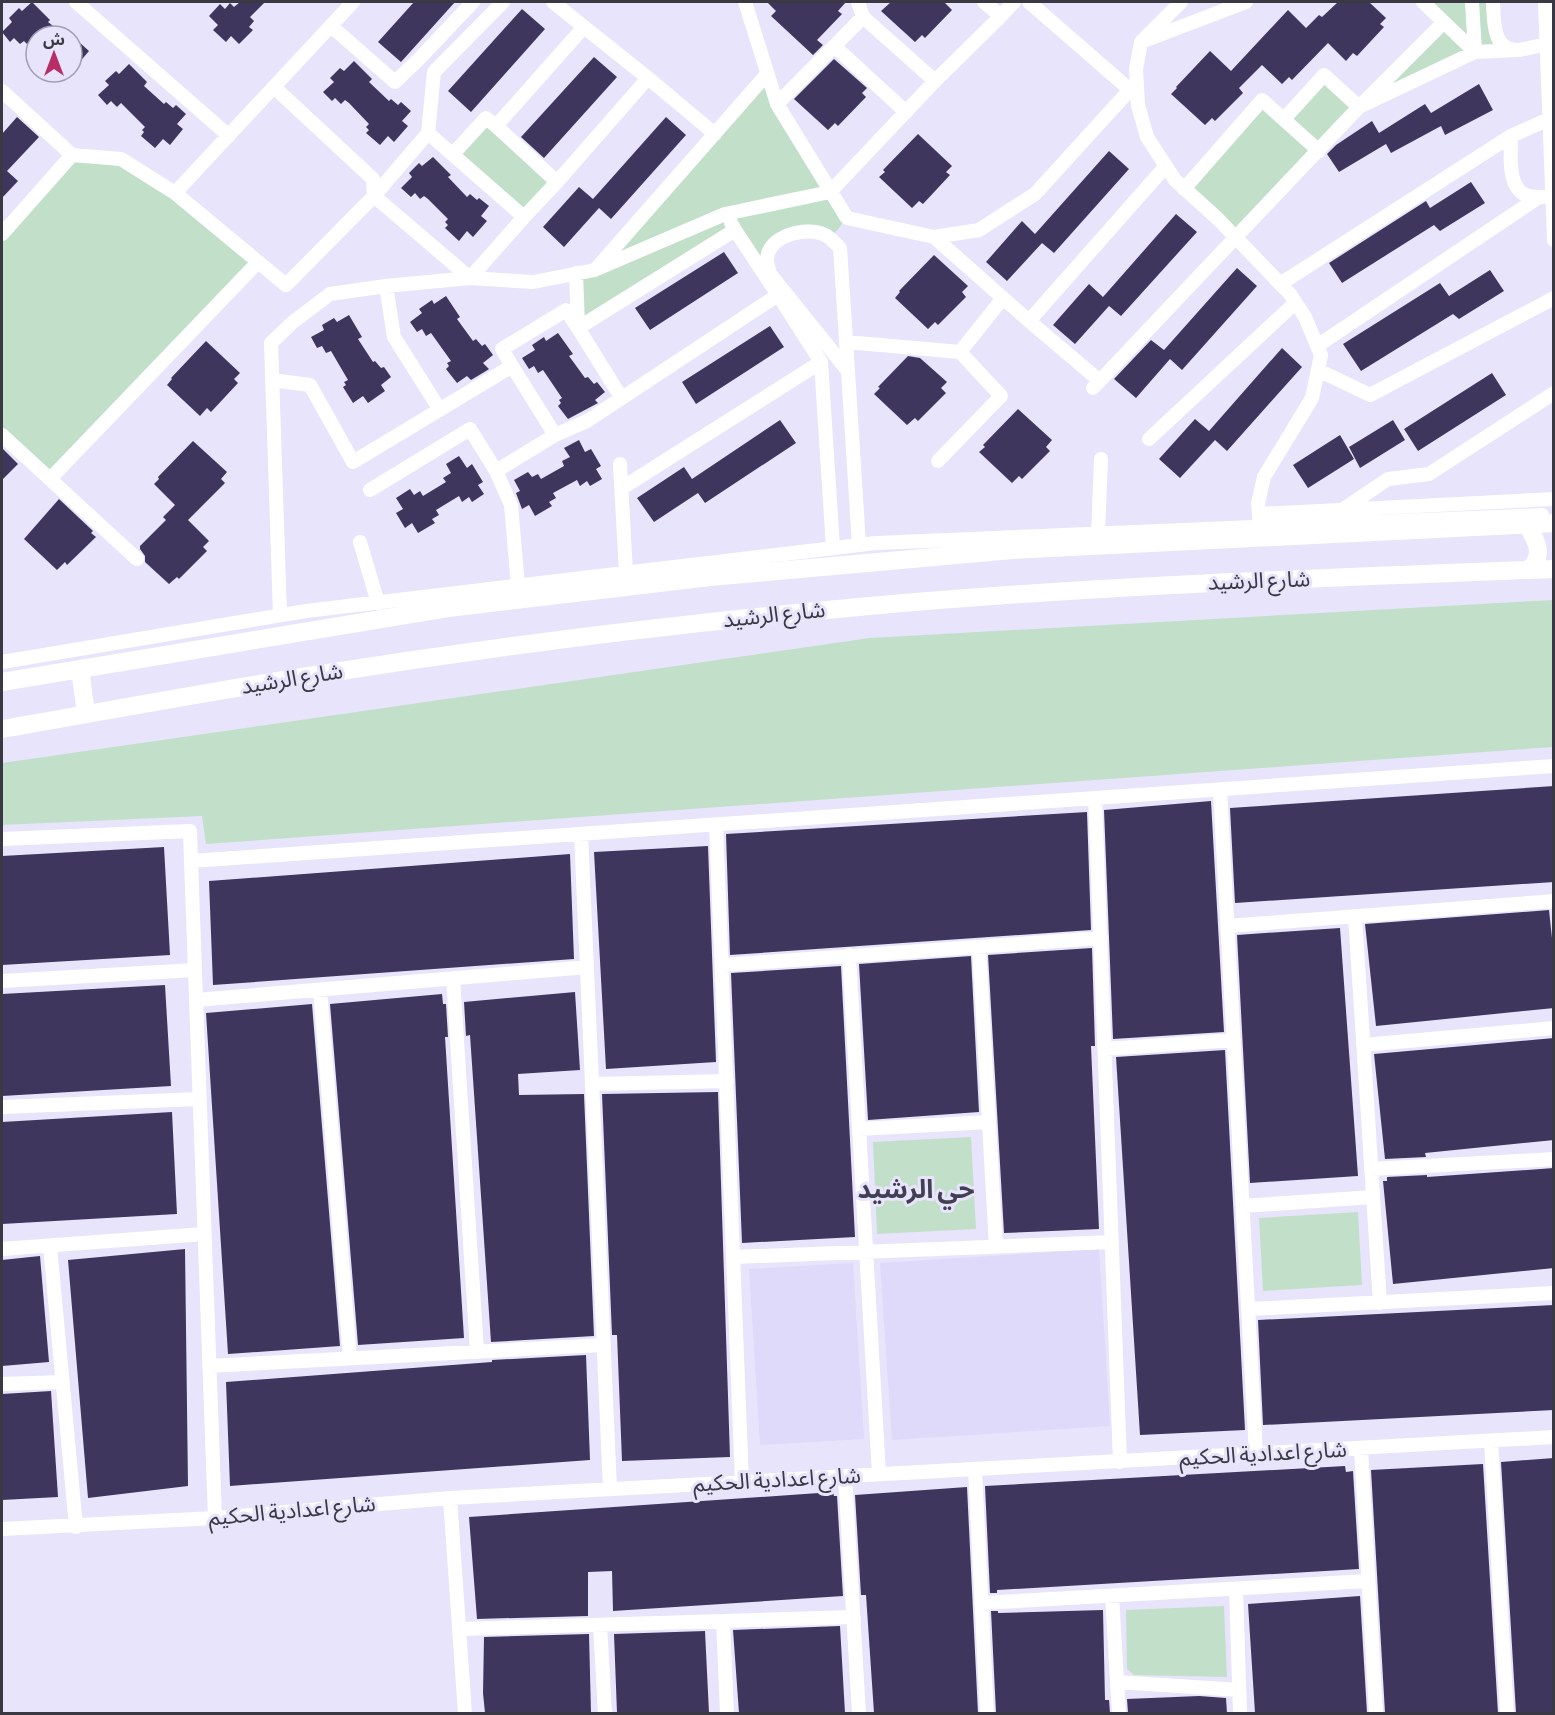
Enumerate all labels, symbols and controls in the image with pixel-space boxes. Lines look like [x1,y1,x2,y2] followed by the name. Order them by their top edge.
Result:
[24,24,84,84] north arrow
[43,32,65,49] text: ش
[1207,568,1311,599] street label: شارع الرشيد
[722,599,827,636] street label: شارع الرشيد
[240,660,345,703] street label: شارع الرشيد
[857,1177,975,1210] district label: حي الرشيد
[1179,1439,1348,1474] street label: شارع اعدادية الحكيم
[693,1465,862,1500] street label: شارع اعدادية الحكيم
[207,1493,377,1534] street label: شارع اعدادية الحكيم

